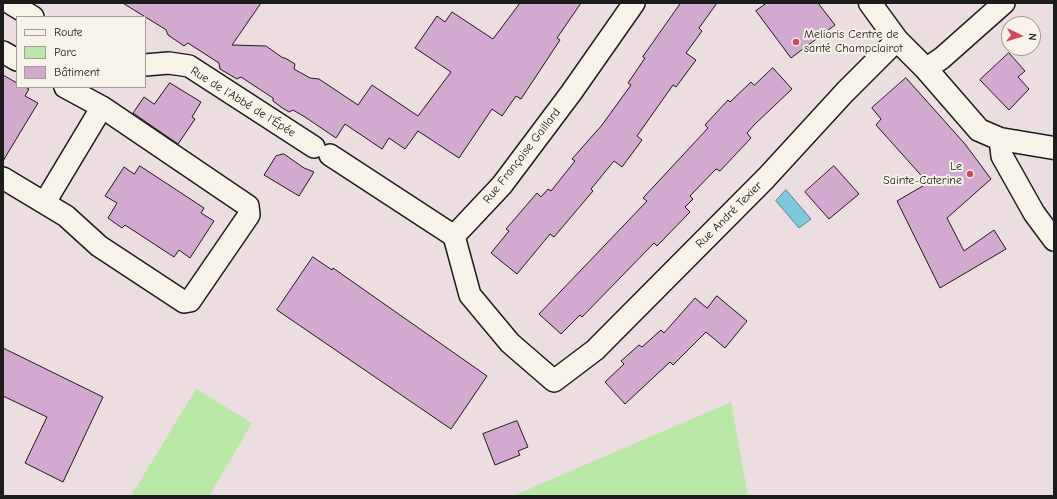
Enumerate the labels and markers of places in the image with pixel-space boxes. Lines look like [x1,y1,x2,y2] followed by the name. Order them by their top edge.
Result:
[804,28,903,56] place label: Melioris Centre de santé Champclairot
[791,37,801,47] marker: Melioris Centre de santé Champclairot
[883,160,962,188] place label: Le Sainte-Caterine
[965,169,975,179] marker: Le Sainte-Caterine

